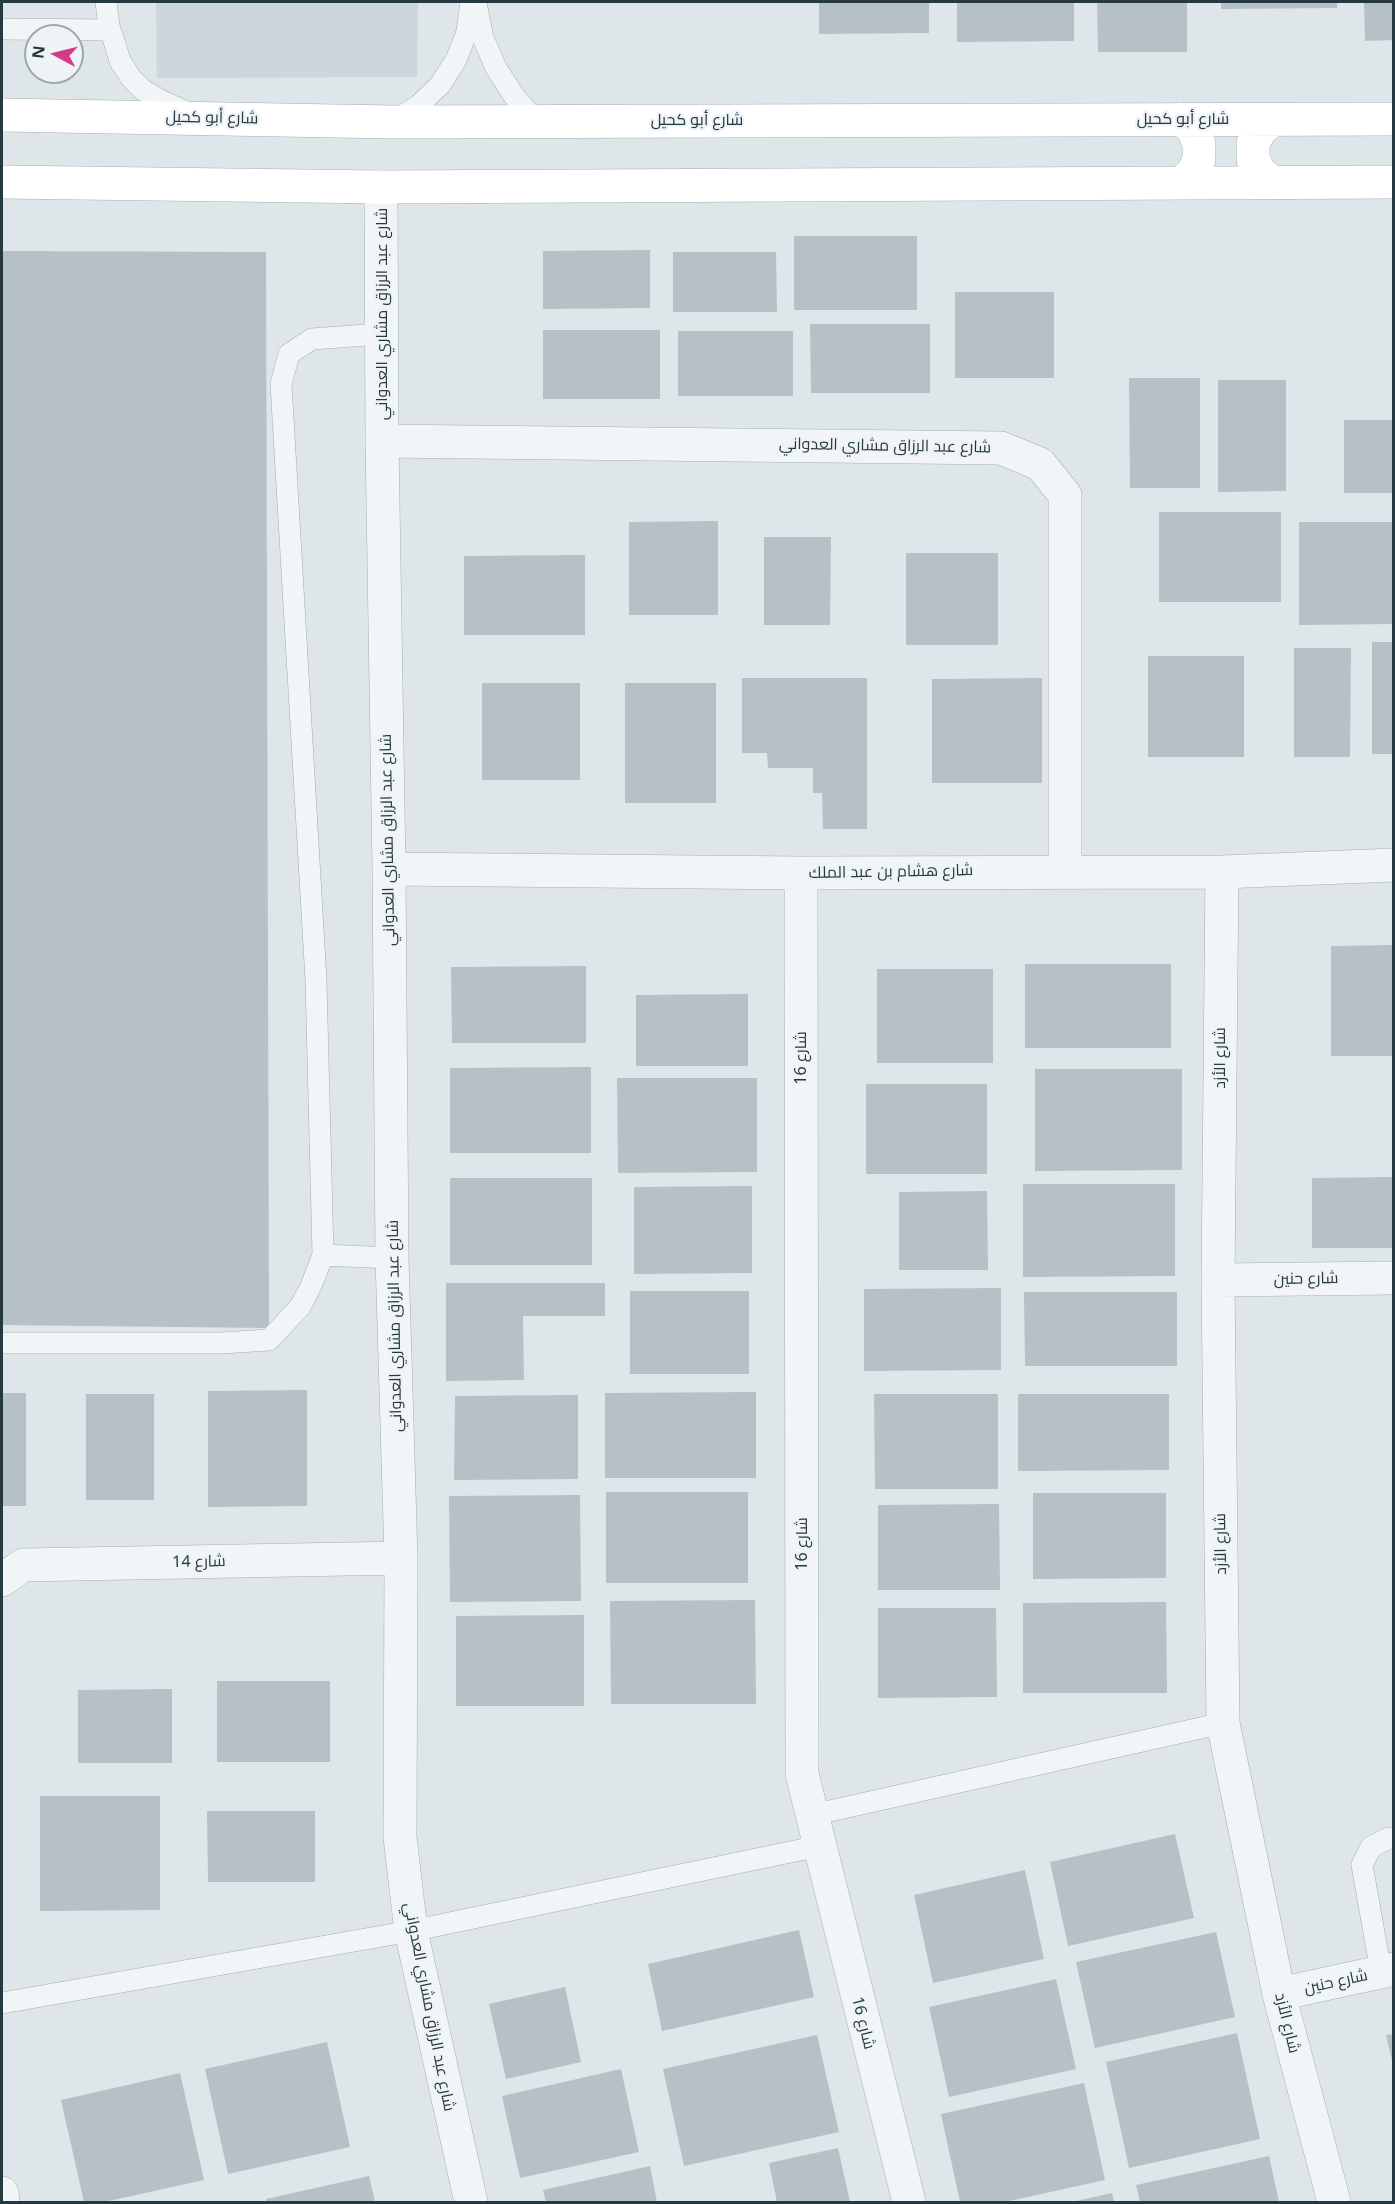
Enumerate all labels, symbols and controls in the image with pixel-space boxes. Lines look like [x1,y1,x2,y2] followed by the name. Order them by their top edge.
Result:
[24,24,84,84] north arrow
[26,44,50,60] text: N
[166,108,258,128] street label: شارع أبو كحيل
[1137,109,1229,129] street label: شارع أبو كحيل
[651,110,743,130] street label: شارع أبو كحيل
[372,208,392,420] street label: شارع عبد الرزاق مشاري العدواني
[779,435,991,457] street label: شارع عبد الرزاق مشاري العدواني
[377,734,399,946] street label: شارع عبد الرزاق مشاري العدواني
[809,861,973,883] street label: شارع هشام بن عبد الملك
[1210,1027,1230,1089] street label: شارع الأزد
[791,1031,811,1085] street label: شارع 16
[384,1220,406,1432] street label: شارع عبد الرزاق مشاري العدواني
[1274,1269,1338,1289] street label: شارع حنين
[1211,1513,1231,1575] street label: شارع الأزد
[792,1517,812,1571] street label: شارع 16
[172,1552,226,1572] street label: شارع 14
[399,1901,459,2113] street label: شارع عبد الرزاق مشاري العدواني
[1302,1966,1370,1998] street label: شارع حنين
[1270,1991,1304,2055] street label: شارع الأزد
[847,1995,879,2051] street label: شارع 16

